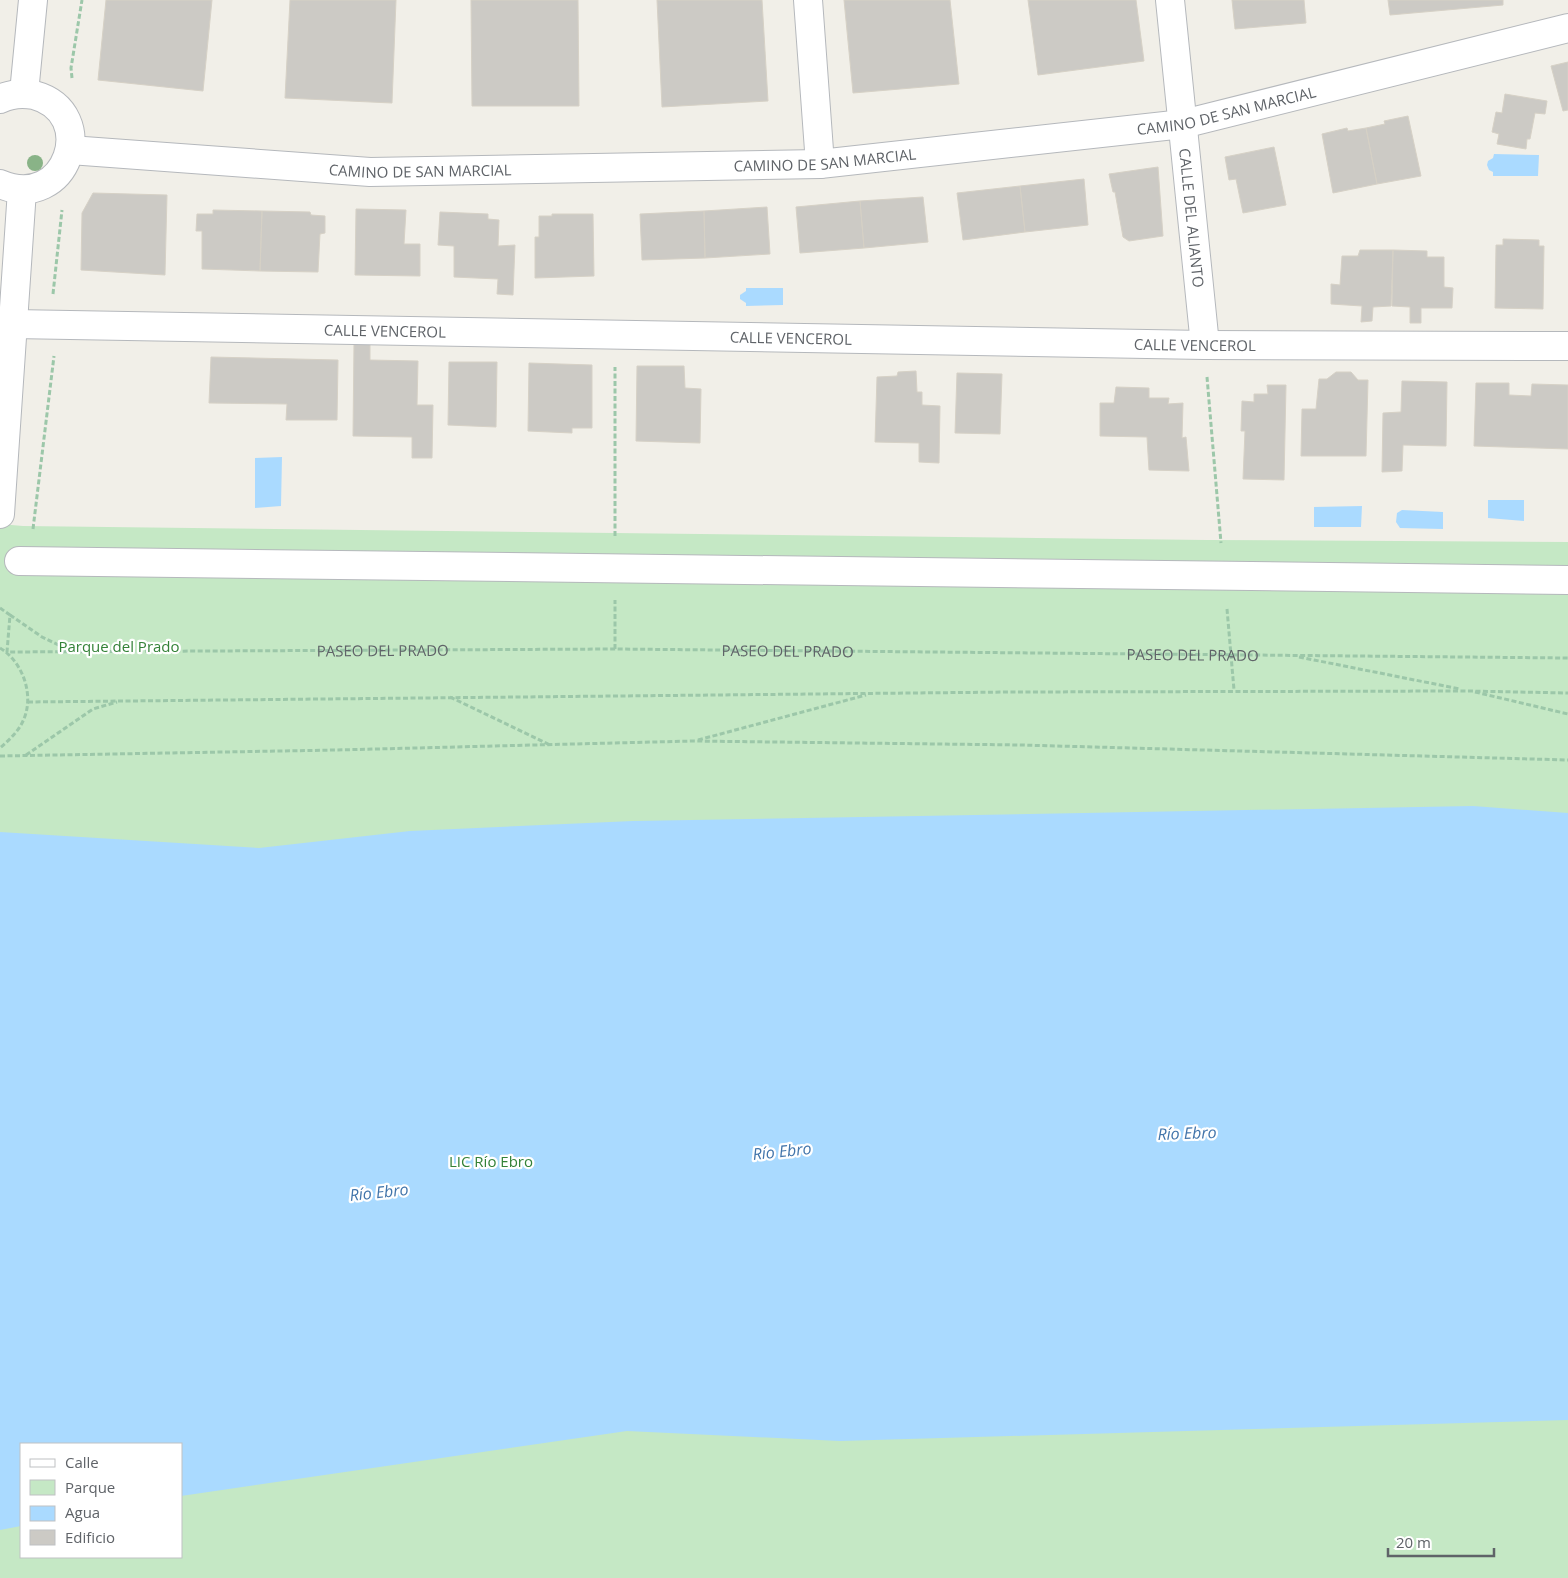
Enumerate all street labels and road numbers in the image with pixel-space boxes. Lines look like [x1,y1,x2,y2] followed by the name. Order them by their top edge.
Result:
[1136,81,1318,139] street label: CAMINO DE SAN MARCIAL
[734,143,917,176] street label: CAMINO DE SAN MARCIAL
[1175,147,1209,289] street label: CALLE DEL ALIANTO
[328,159,512,182] street label: CAMINO DE SAN MARCIAL
[324,319,446,342] street label: CALLE VENCEROL
[730,327,852,349] street label: CALLE VENCEROL
[1134,334,1256,355] street label: CALLE VENCEROL
[317,640,449,660] street label: PASEO DEL PRADO
[722,640,854,661] street label: PASEO DEL PRADO
[1127,644,1259,665] street label: PASEO DEL PRADO

